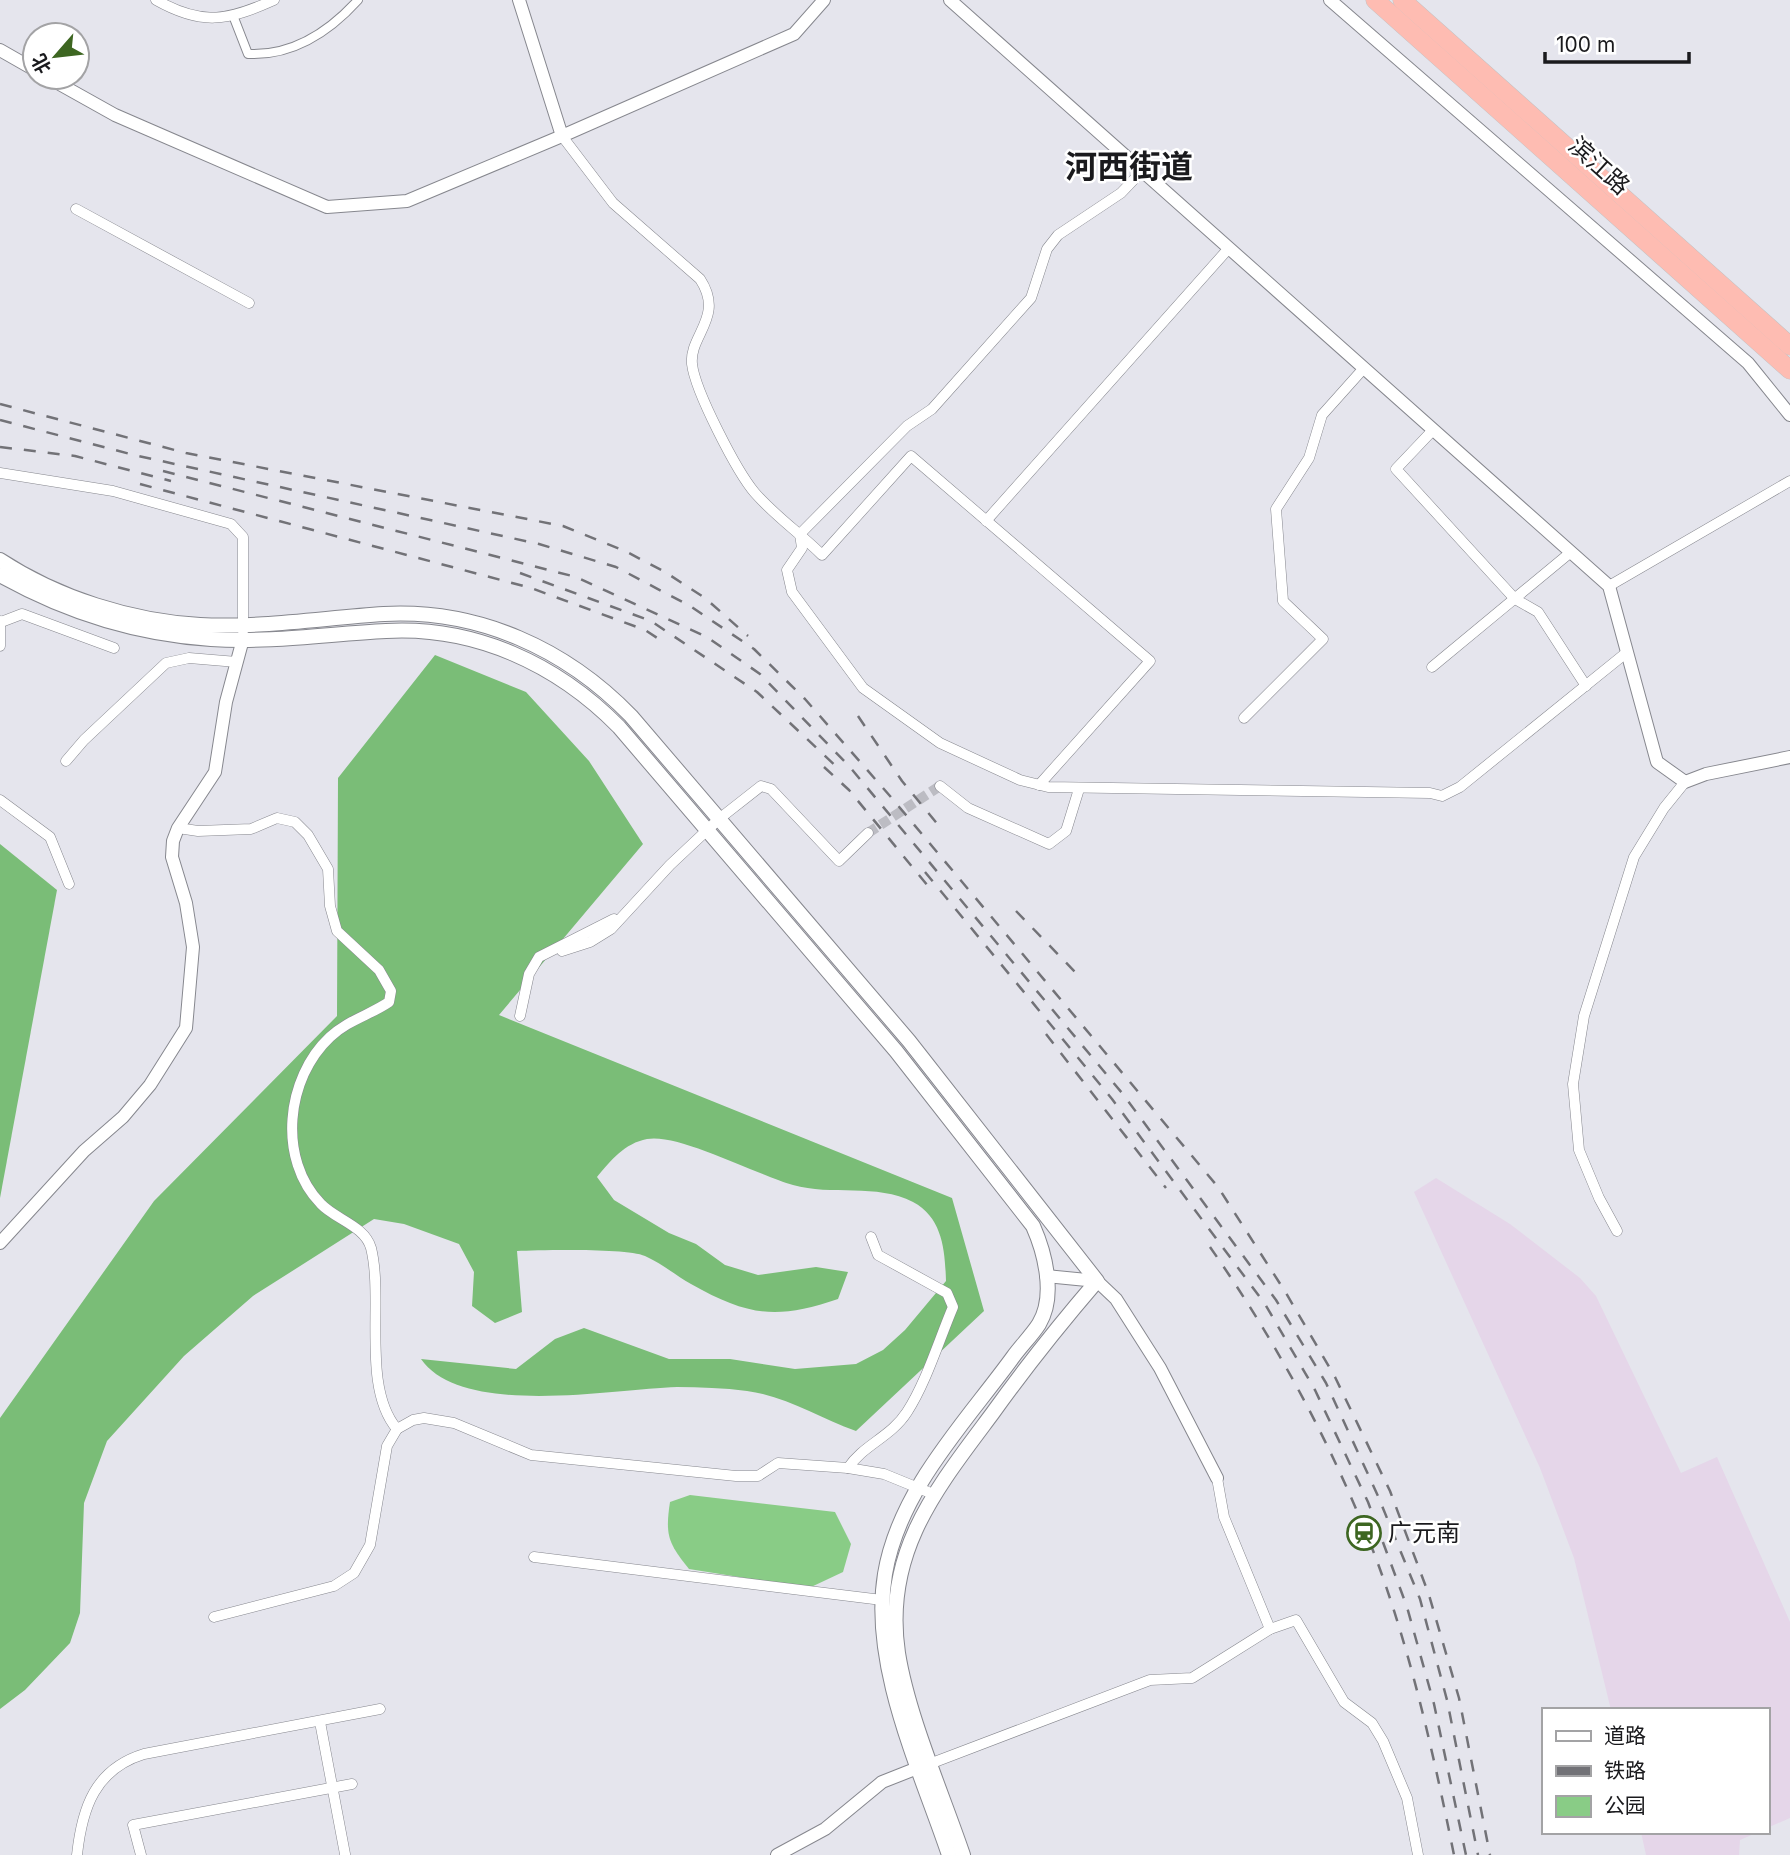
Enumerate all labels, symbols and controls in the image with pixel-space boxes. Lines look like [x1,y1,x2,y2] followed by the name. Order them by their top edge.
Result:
[21,21,91,91] north arrow
[1545,21,1688,65] scale bar
[1556,32,1615,57] text: 100 m
[27,50,56,78] text: 北
[1563,131,1636,200] street label: 滨江路
[1065,147,1193,186] district label: 河西街道
[1345,1514,1383,1552] station icon: 广元南
[1388,1518,1460,1547] place label: 广元南
[1542,1708,1769,1834] legend
[1604,1723,1646,1748] text: 道路
[1604,1758,1646,1783] text: 铁路
[1604,1793,1646,1818] text: 公园

